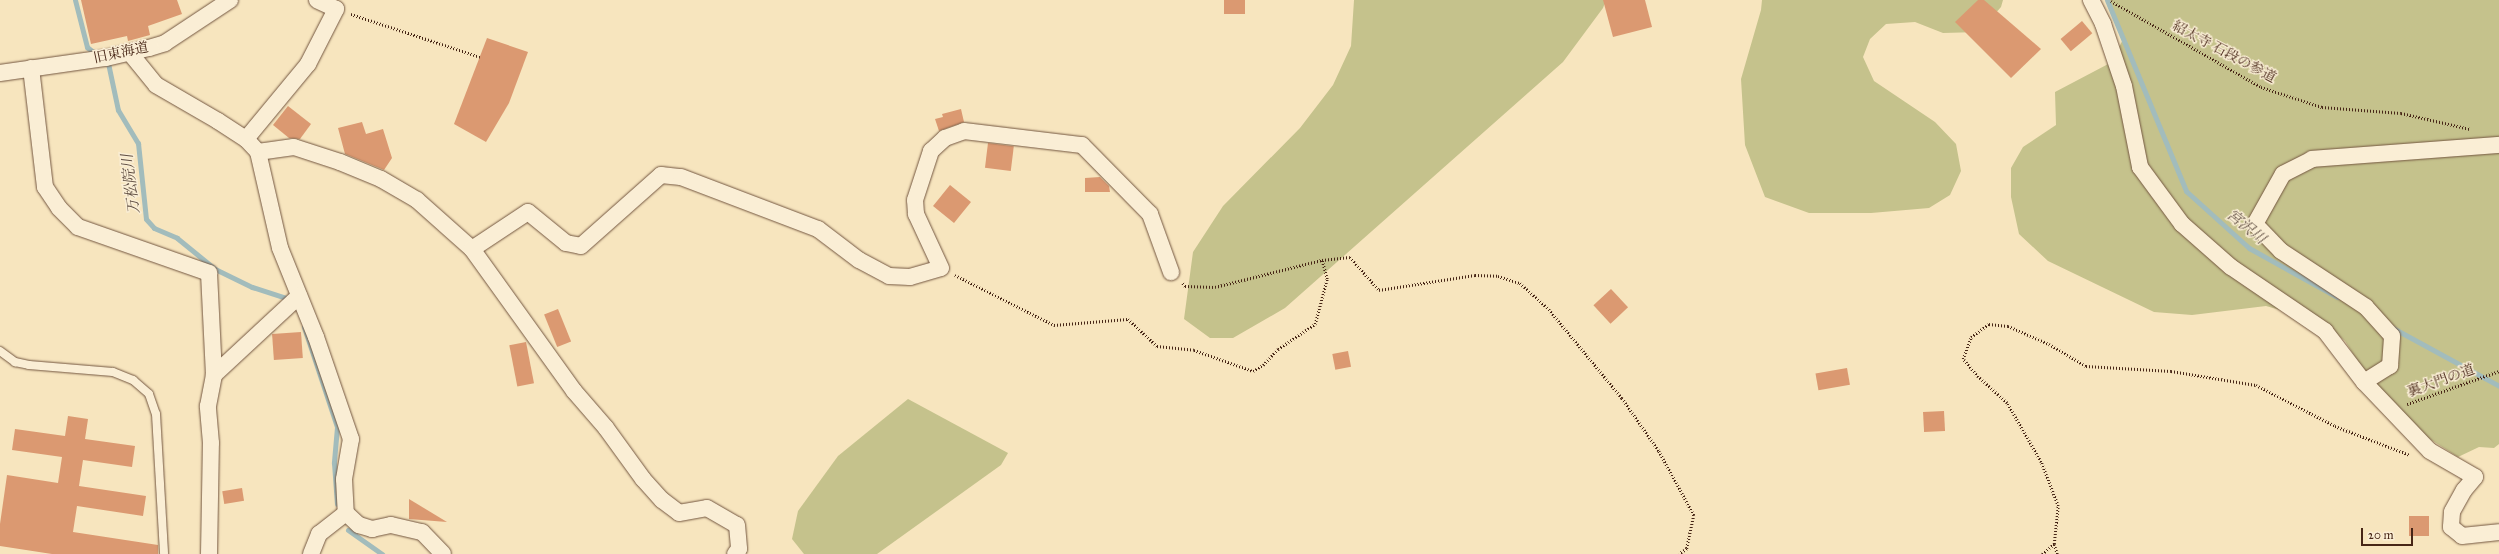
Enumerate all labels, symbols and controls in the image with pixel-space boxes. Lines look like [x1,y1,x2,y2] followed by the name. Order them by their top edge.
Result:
[2169,18,2279,86] street label: 紹太寺 石段の参道
[92,39,150,67] street label: 旧東海道
[118,153,144,215] water label: 万松院川
[2223,206,2269,248] water label: 宮沢川
[2405,361,2477,401] street label: 裏大門の道
[2363,520,2415,546] scale bar
[2368,528,2394,542] text: 20 m

